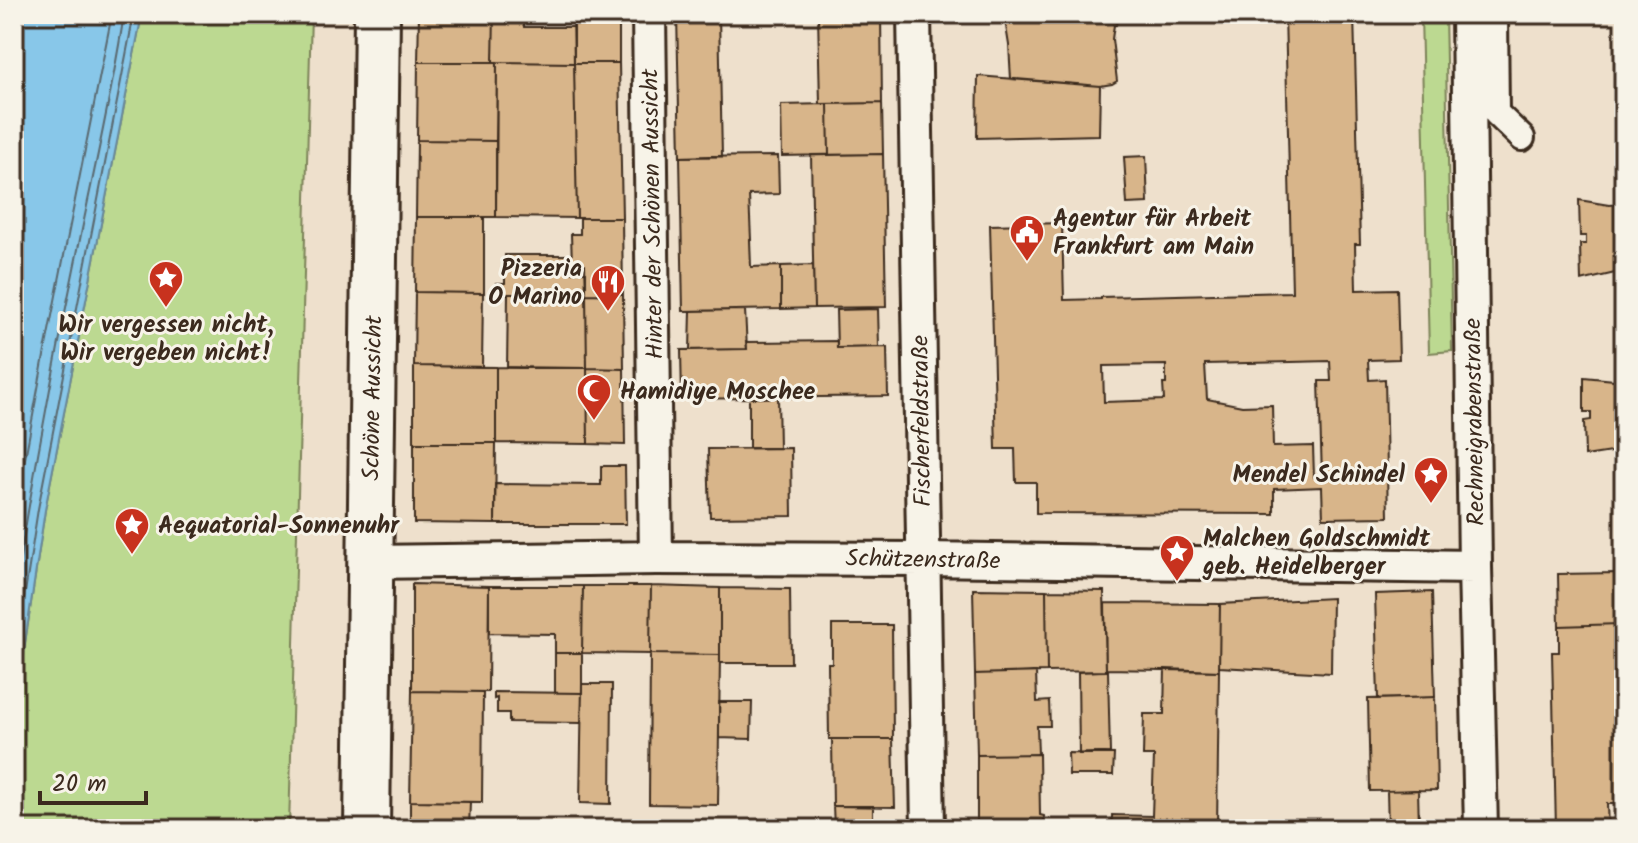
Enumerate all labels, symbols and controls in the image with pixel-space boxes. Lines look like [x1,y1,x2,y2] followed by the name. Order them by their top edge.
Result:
[631,68,676,360] street label: Hinter der Schönen Aussicht
[1053,200,1254,267] place label: Agentur für Arbeit Frankfurt am Main
[1008,213,1046,263] public building icon: Agentur für Arbeit Frankfurt am Main
[488,250,582,317] place label: Pizzeria O Marino
[147,259,185,309] place icon: Wir vergessen nicht, Wir vergeben nicht!
[589,263,627,313] restaurant icon: Pizzeria O Marino
[58,306,274,373] place label: Wir vergessen nicht, Wir vergeben nicht!
[353,314,394,481] street label: Schöne Aussicht
[1454,317,1497,526] street label: Rechneigrabenstraße
[901,334,943,507] street label: Fischerfeldstraße
[575,372,613,422] mosque icon: Hamidiye Moschee
[620,373,816,412] place label: Hamidiye Moschee
[1412,455,1450,505] place icon: Mendel Schindel
[1233,456,1406,495] place label: Mendel Schindel
[113,506,151,556] place icon: Aequatorial-Sonnenuhr
[158,507,400,546] place label: Aequatorial-Sonnenuhr
[1202,520,1431,587] place label: Malchen Goldschmidt geb. Heidelberger
[1158,533,1196,583] place icon: Malchen Goldschmidt geb. Heidelberger
[845,540,1001,581] street label: Schützenstraße
[40,755,146,805] scale bar
[52,765,107,804] text: 20 m

